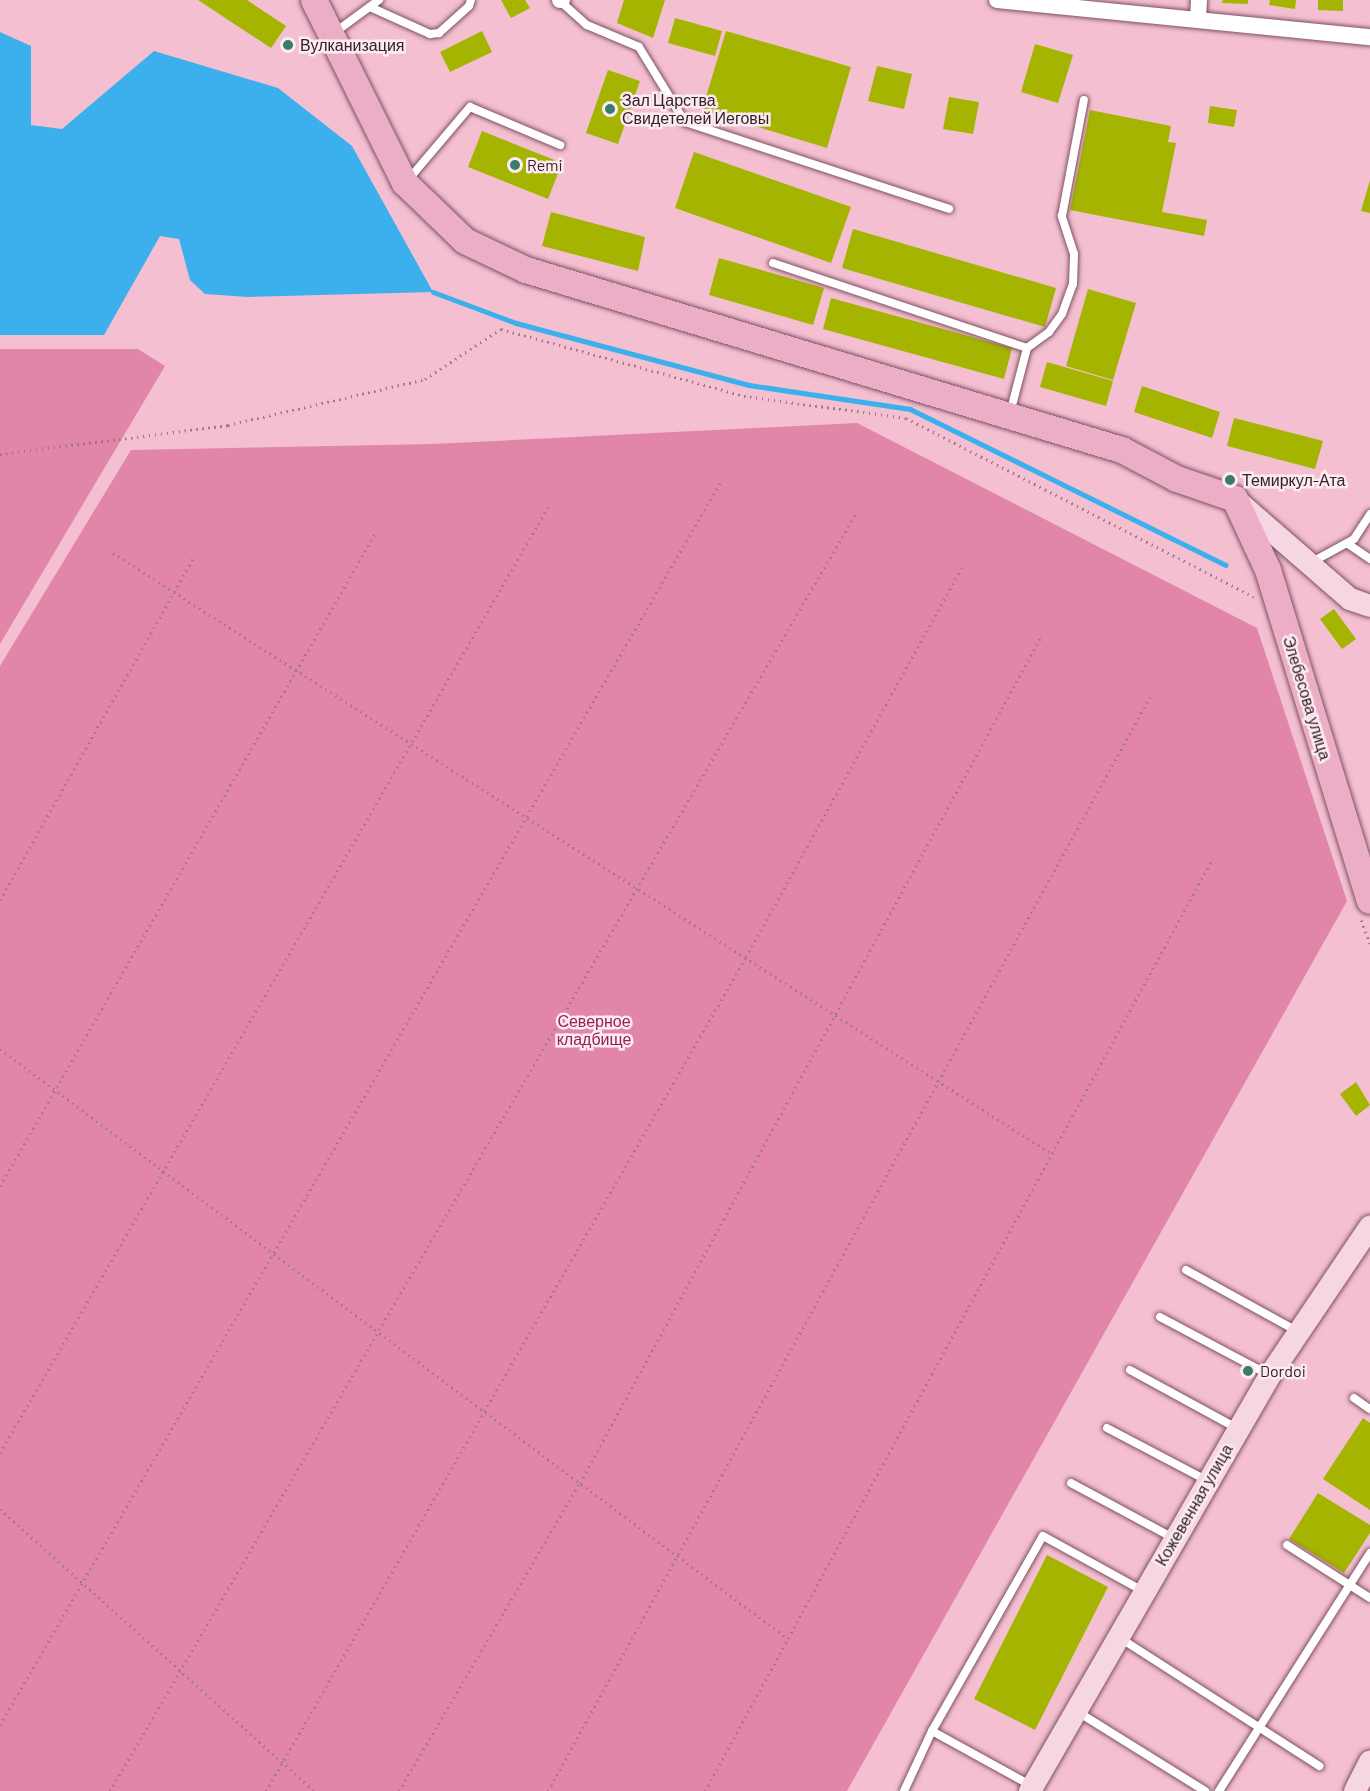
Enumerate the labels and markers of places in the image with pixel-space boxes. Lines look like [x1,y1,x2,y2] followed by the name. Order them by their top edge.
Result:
[300,35,404,55] place label: Вулканизация
[281,38,295,52] marker: Вулканизация
[622,90,769,128] place label: Зал Царства Свидетелей Иеговы
[603,102,617,116] marker: Зал Царства Свидетелей Иеговы
[527,155,563,175] place label: Remi
[508,158,522,172] marker: Remi
[1242,470,1345,490] place label: Темиркул-Ата
[1223,473,1237,487] marker: Темиркул-Ата
[1260,1361,1306,1381] place label: Dordoi
[1241,1364,1255,1378] marker: Dordoi

